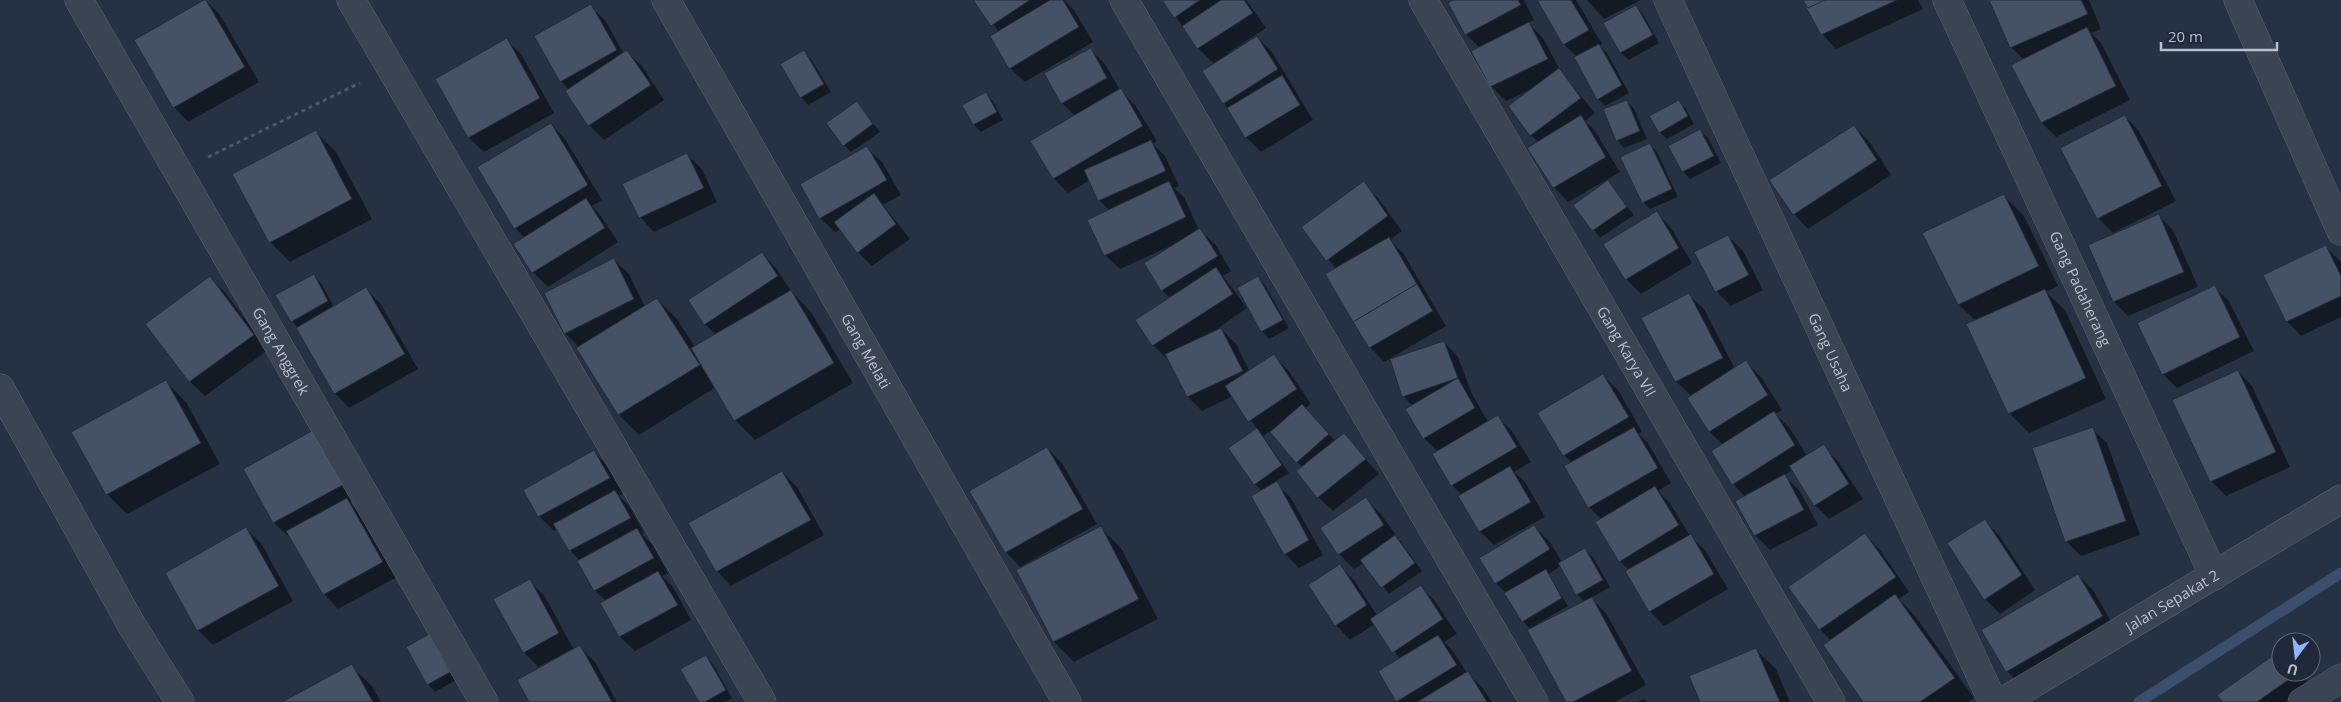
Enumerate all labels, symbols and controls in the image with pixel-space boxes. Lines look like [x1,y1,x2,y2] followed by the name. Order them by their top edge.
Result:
[2161,20,2277,52] scale bar
[2168,26,2203,46] text: 20 m
[2045,228,2116,349] street label: Gang Padaherang
[1593,302,1661,400] street label: Gang Karya VII
[248,303,315,398] street label: Gang Anggrek
[837,309,896,392] street label: Gang Melati
[1804,310,1858,395] street label: Gang Usaha
[2120,564,2222,637] street label: Jalan Sepakat 2
[2271,632,2321,682] north arrow
[2285,659,2300,681] text: U

